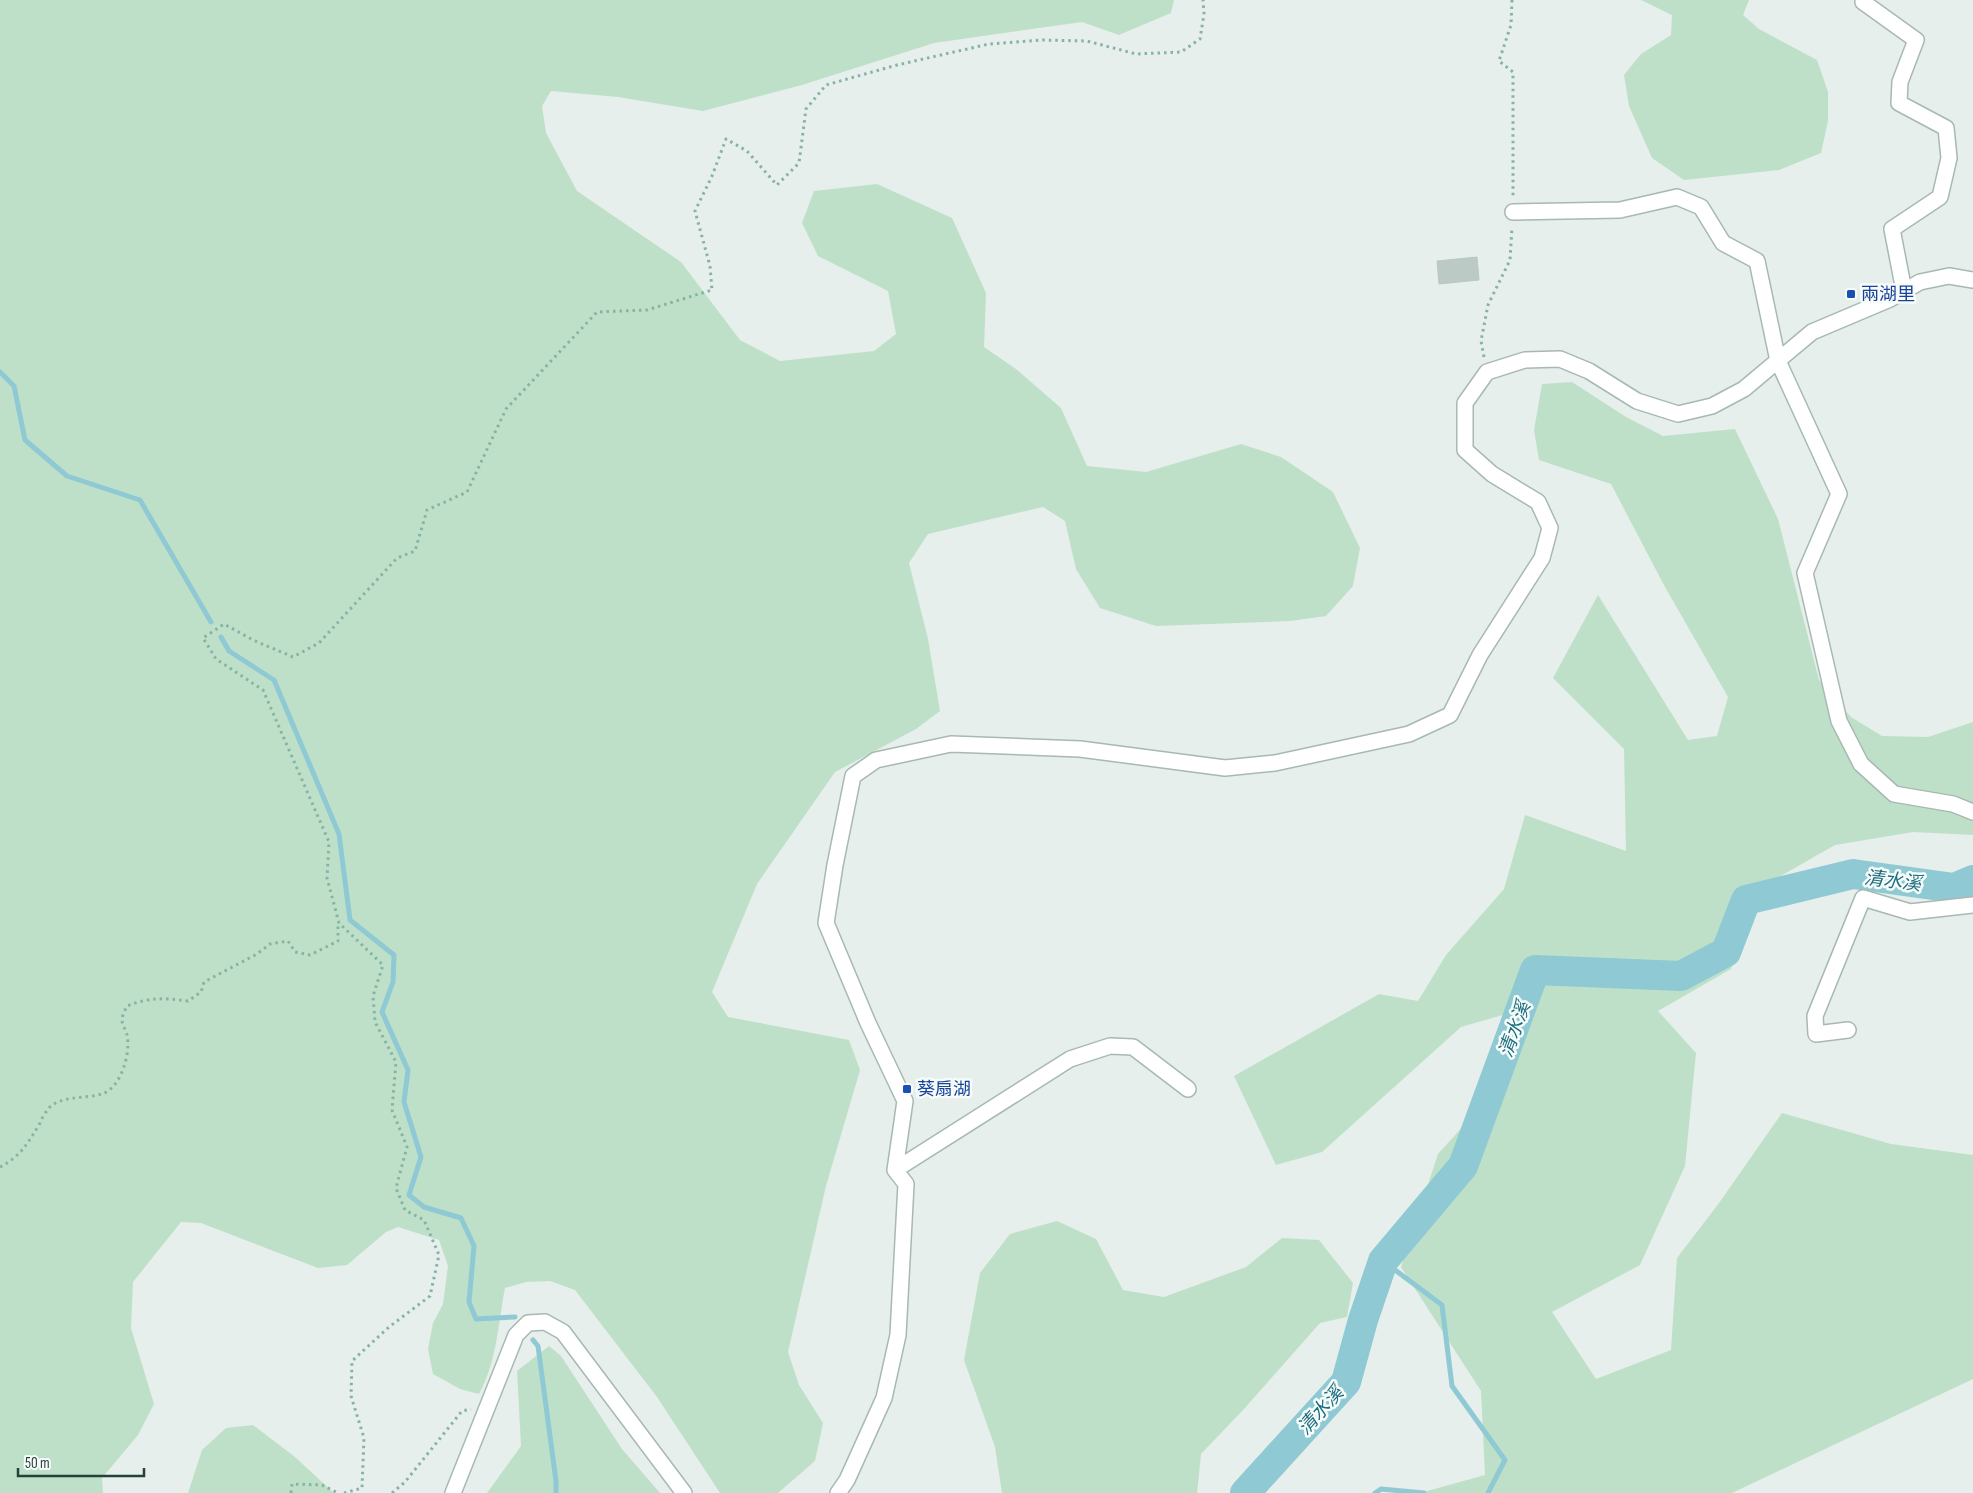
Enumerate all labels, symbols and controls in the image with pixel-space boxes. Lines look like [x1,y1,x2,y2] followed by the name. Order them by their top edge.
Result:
[1861,284,1915,305] place label: 兩湖里
[1845,288,1857,300] marker: 兩湖里
[1863,867,1925,897] water label: 清水溪
[1495,996,1537,1060] water label: 清水溪
[917,1079,971,1100] place label: 葵扇湖
[901,1083,913,1095] marker: 葵扇湖
[1293,1380,1351,1440] water label: 清水溪
[18,1446,144,1478] scale bar
[25,1454,50,1473] text: 50 m

